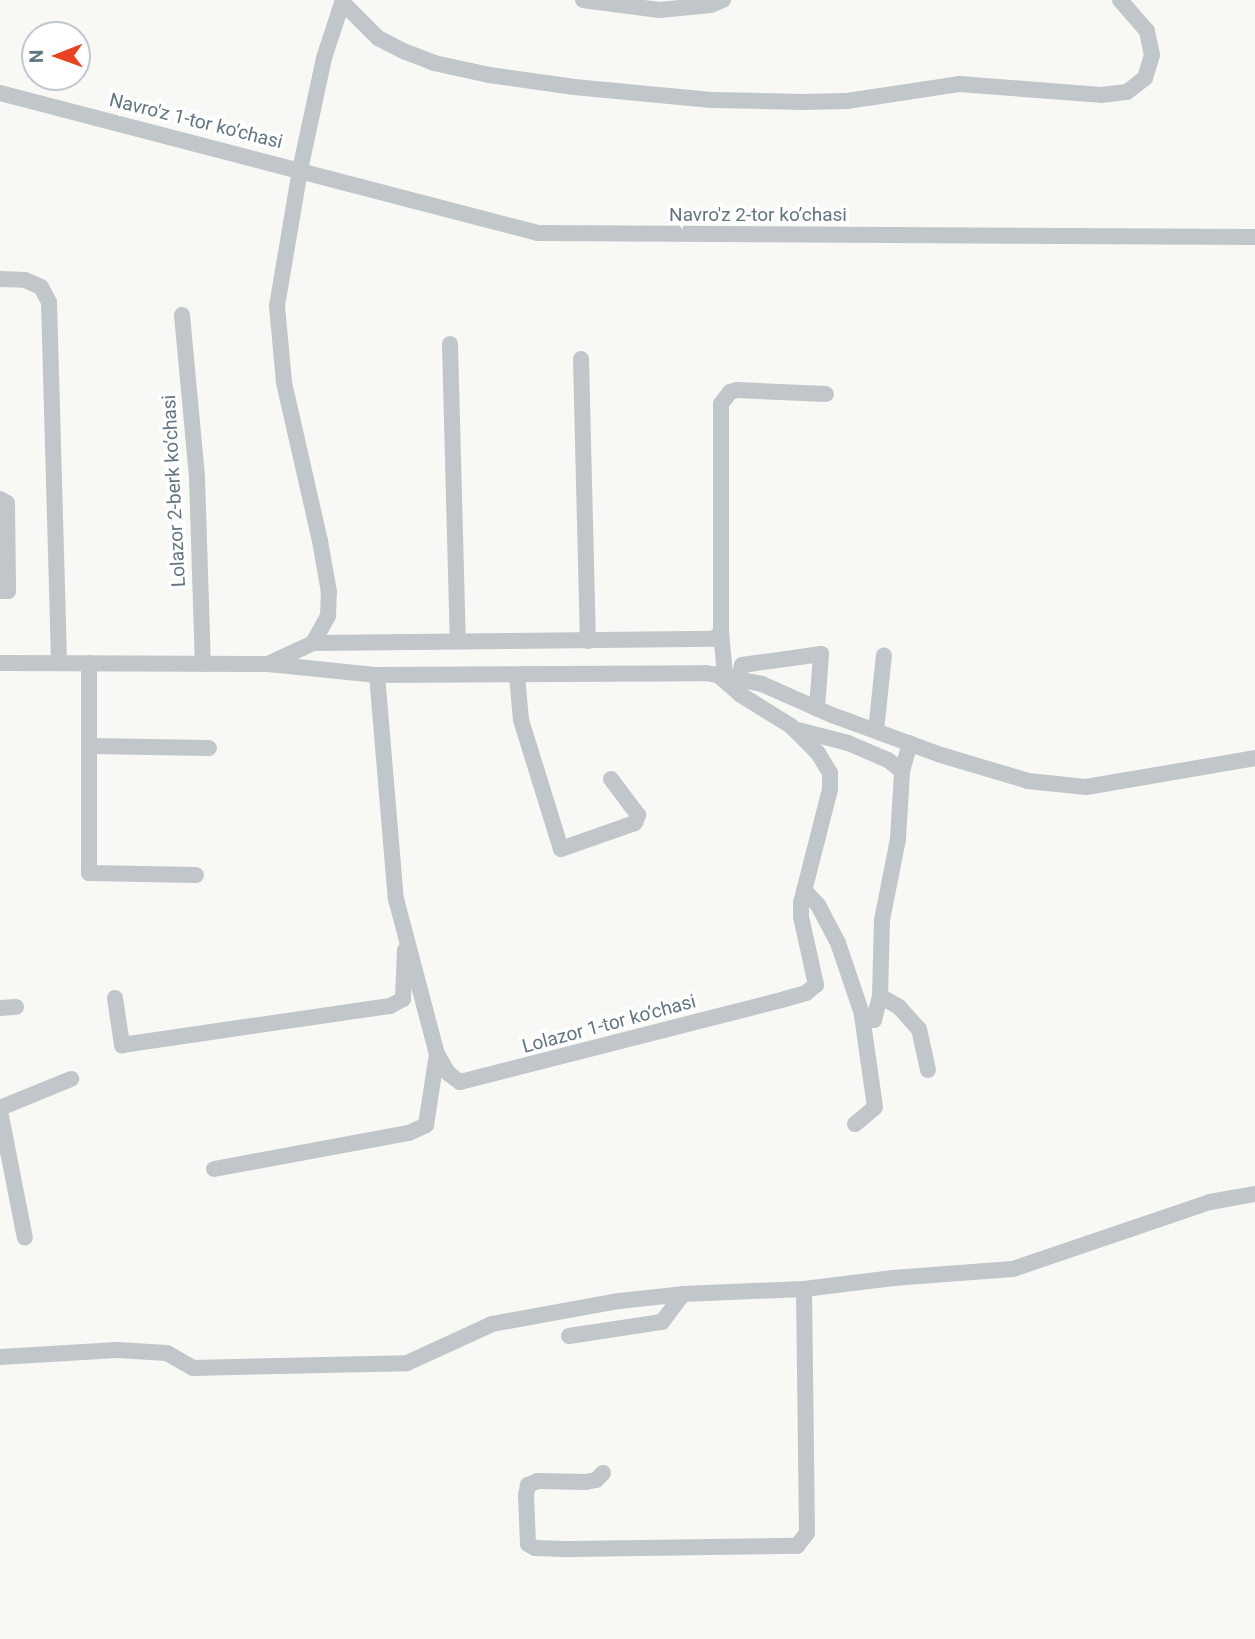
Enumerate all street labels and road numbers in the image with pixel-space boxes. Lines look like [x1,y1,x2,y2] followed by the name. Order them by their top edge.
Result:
[107,88,285,154] street label: Navro'z 1-tor ko‘chasi
[669,204,847,226] street label: Navro'z 2-tor koʼchasi
[158,394,190,588] street label: Lolazor 2-berk koʼchasi
[520,990,698,1058] street label: Lolazor 1-tor ko‘chasi

